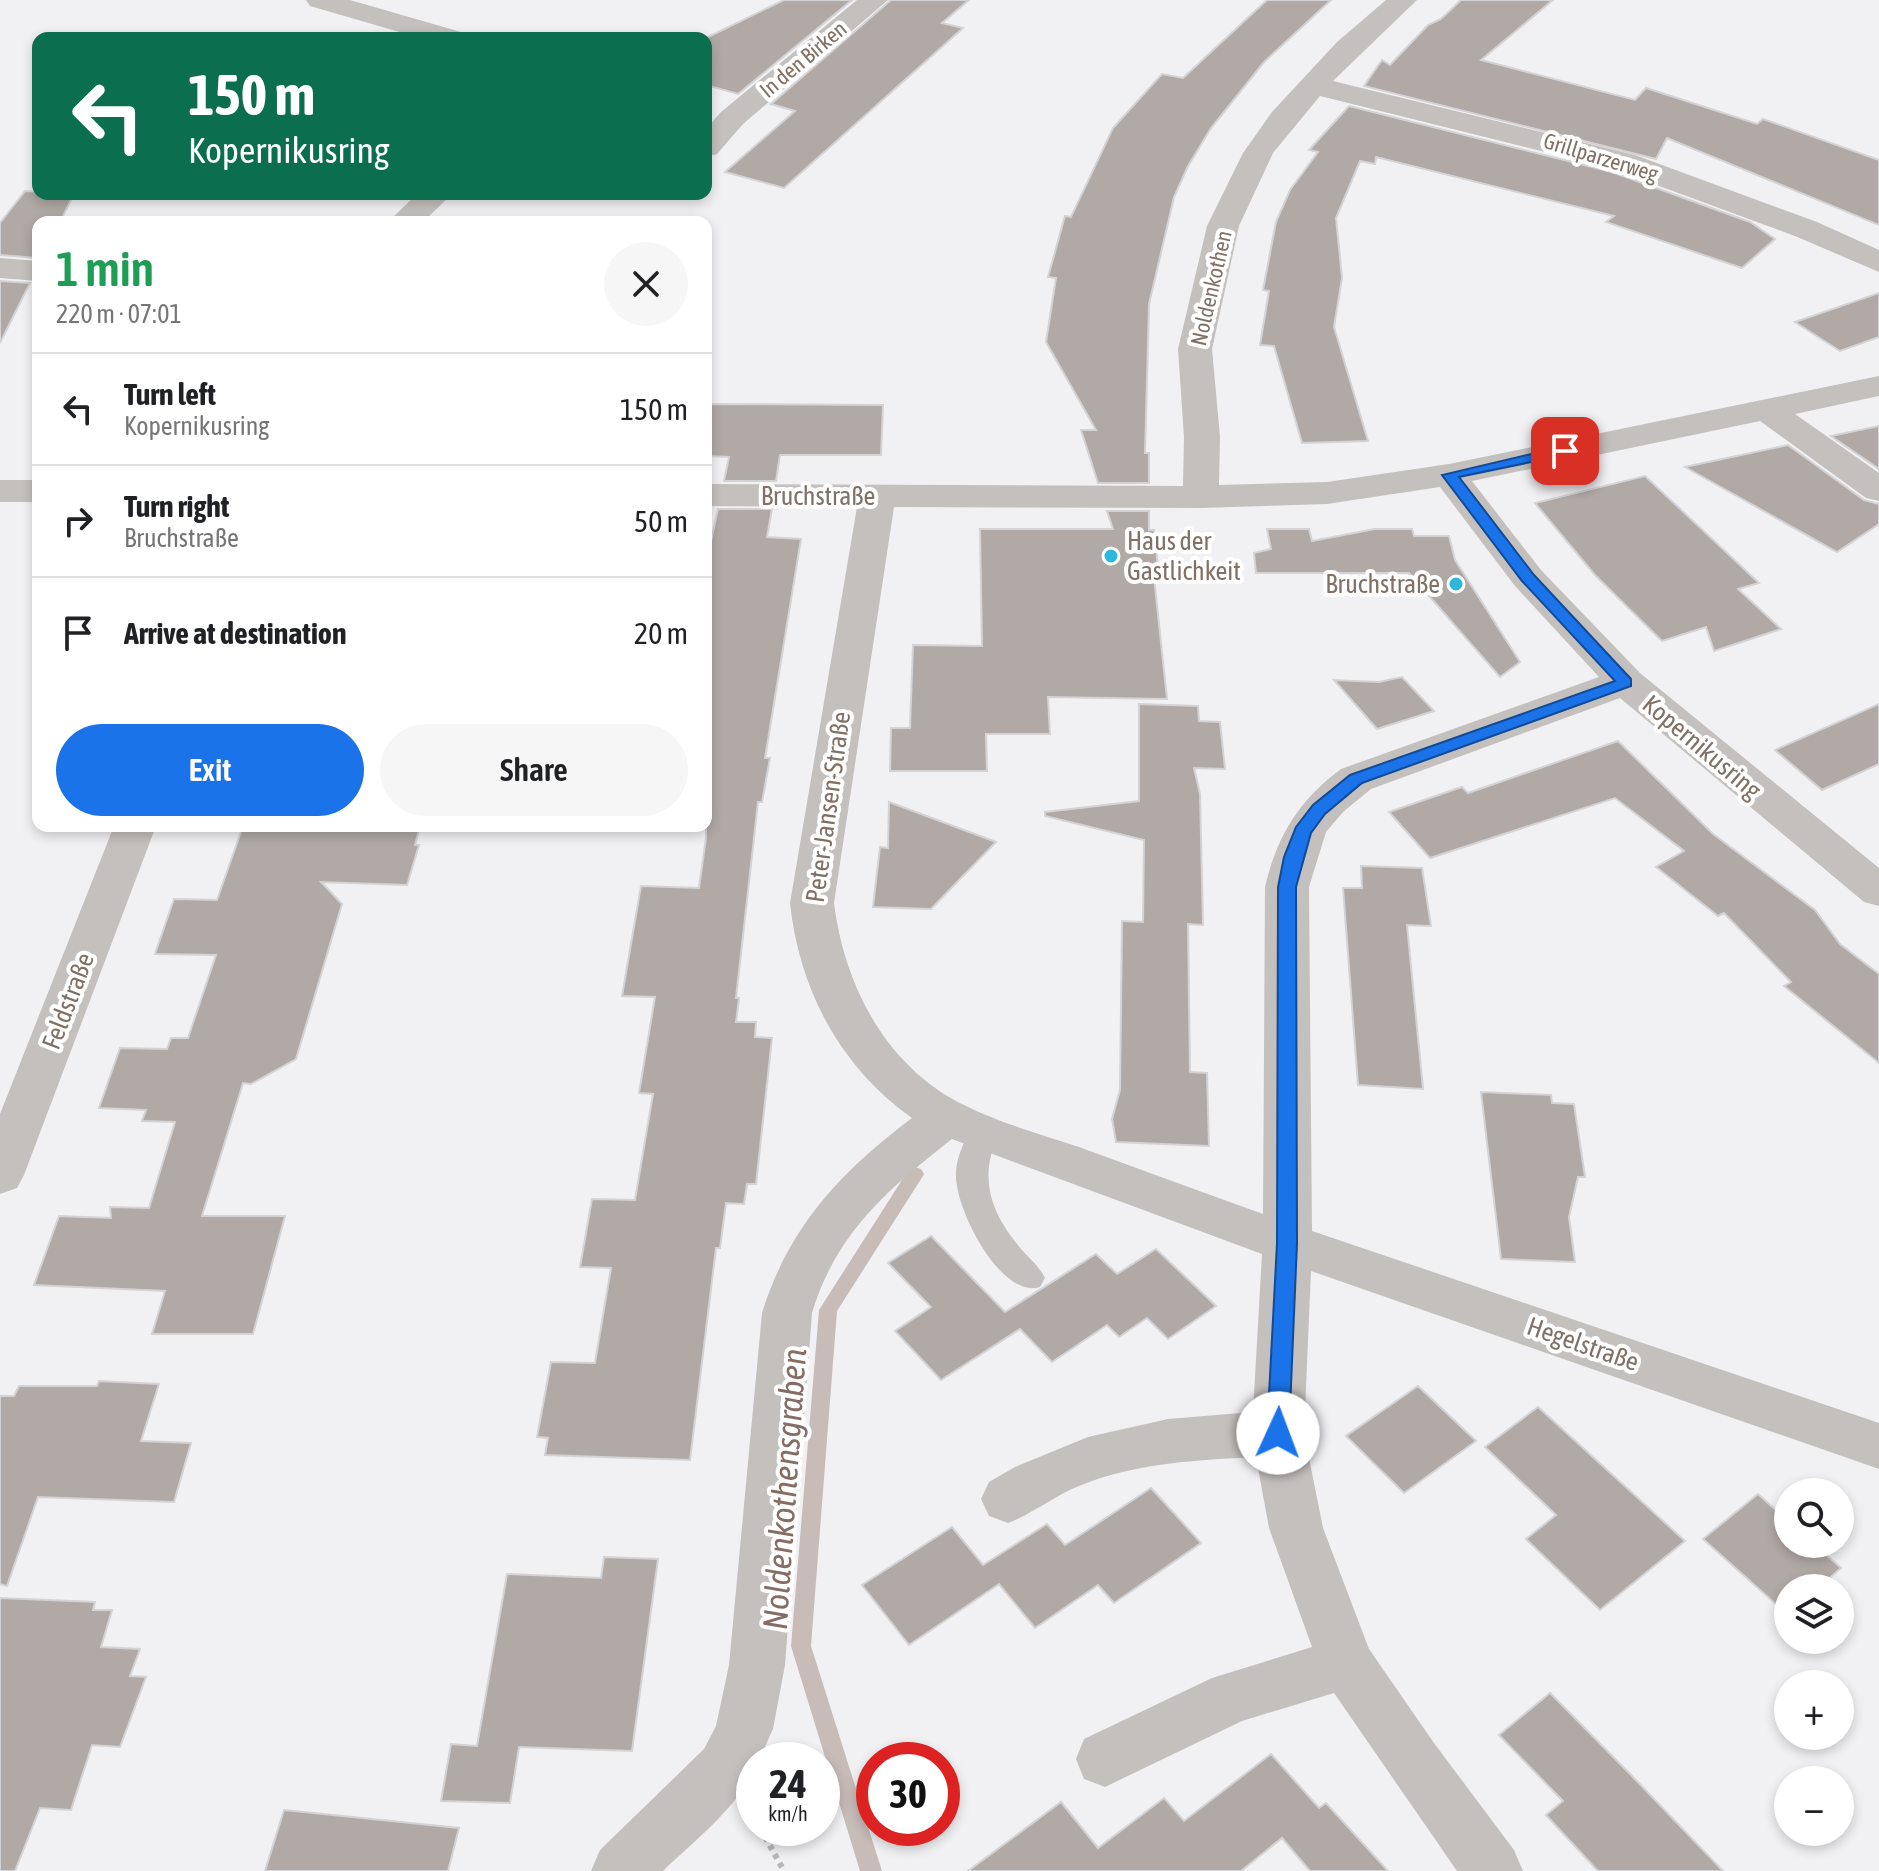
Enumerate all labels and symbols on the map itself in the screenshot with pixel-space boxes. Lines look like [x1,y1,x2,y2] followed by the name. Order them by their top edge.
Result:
[754,15,852,103] street label: In den Birken
[1541,127,1662,187] street label: Grillparzerweg
[1185,228,1237,348] street label: Noldenkothen
[1531,417,1599,485] pin
[761,481,875,511] street label: Bruchstraße
[1127,526,1241,586] place label: Haus der Gastlichkeit
[1102,547,1120,565] marker: Haus der Gastlichkeit
[1325,569,1440,599] place label: Bruchstraße
[1447,575,1465,593] marker: Bruchstraße
[1637,689,1768,806] street label: Kopernikusring
[800,710,856,904] street label: Peter-Jansen-Straße
[36,949,100,1053] street label: Feldstraße
[1523,1311,1643,1377] street label: Hegelstraße
[755,1347,813,1631] water label: Noldenkothensgraben
[1236,1391,1320,1475] position arrow
[856,1742,960,1846] speed limit sign: 30

